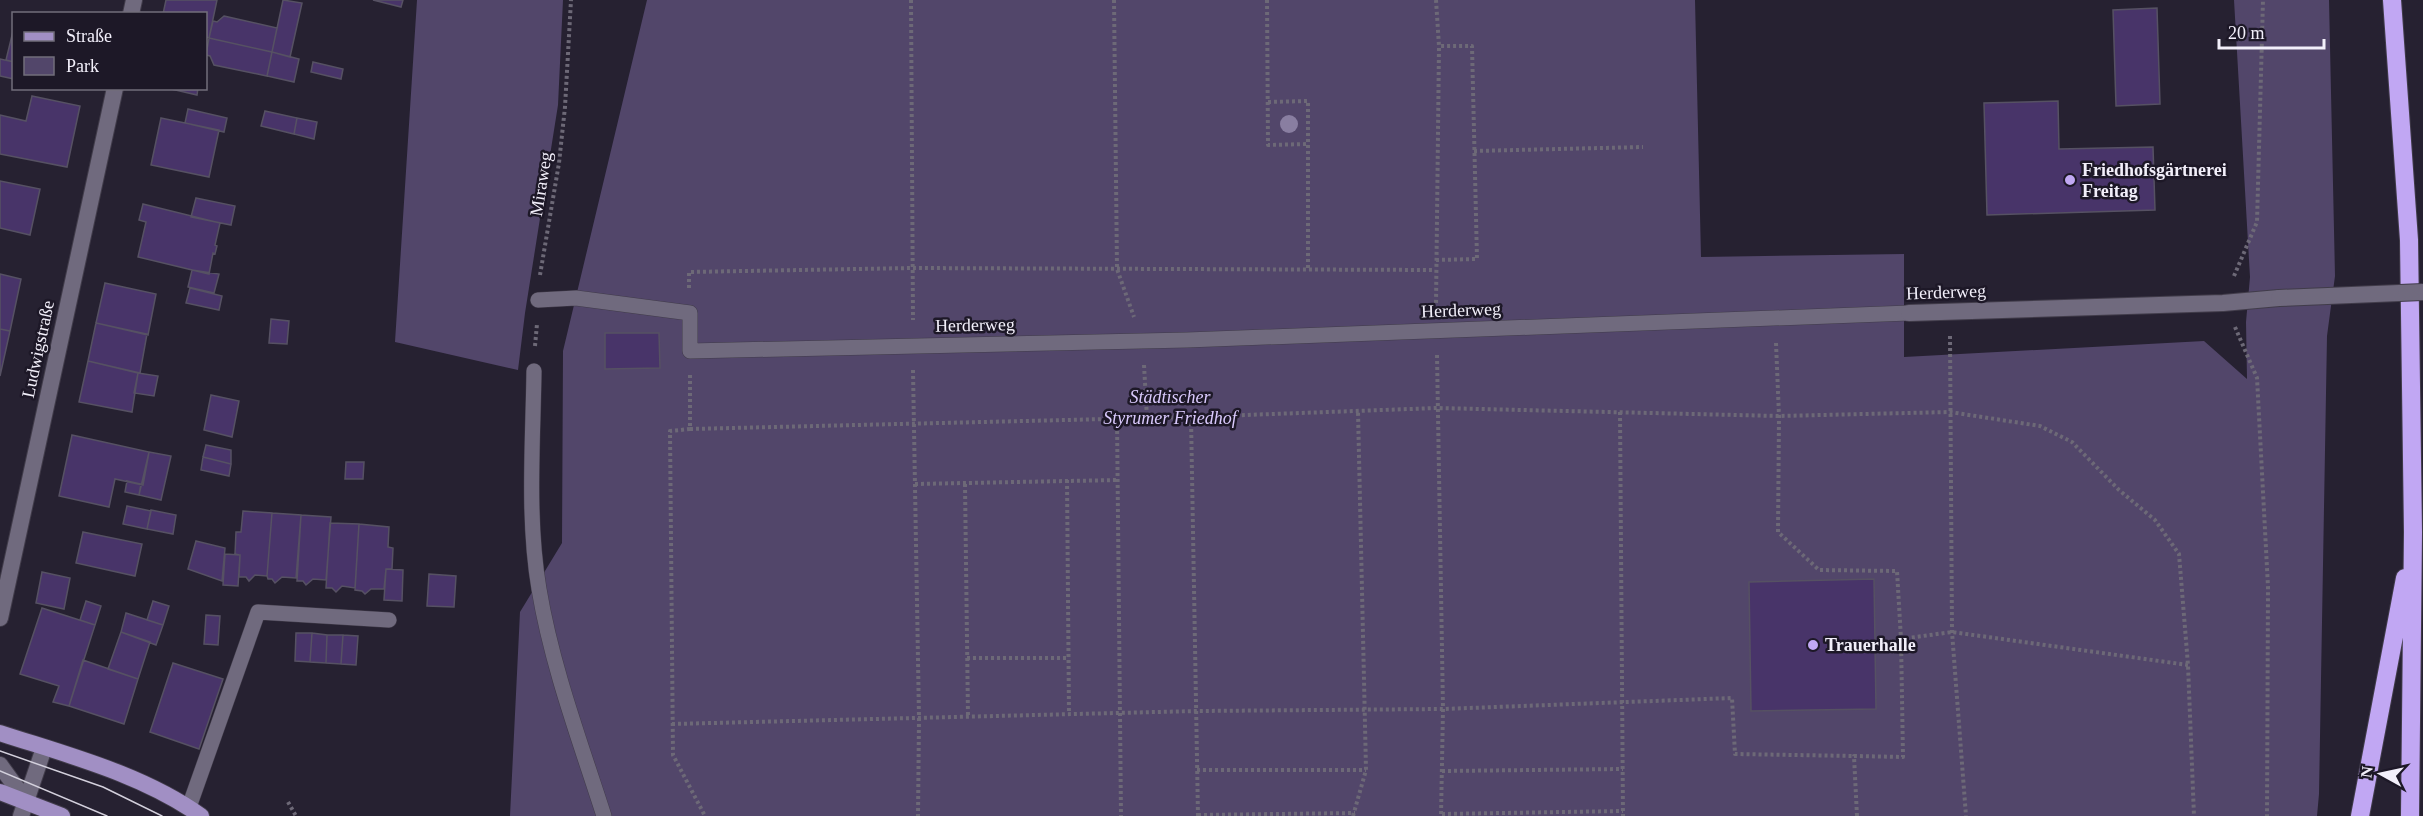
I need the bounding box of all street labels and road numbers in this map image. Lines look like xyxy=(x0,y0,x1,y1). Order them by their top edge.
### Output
street label: Miraweg xyxy=(526,150,556,218)
street label: Herderweg xyxy=(1906,281,1986,303)
street label: Ludwigstraße xyxy=(18,299,58,399)
street label: Herderweg xyxy=(1421,299,1501,321)
street label: Herderweg xyxy=(935,314,1015,336)

